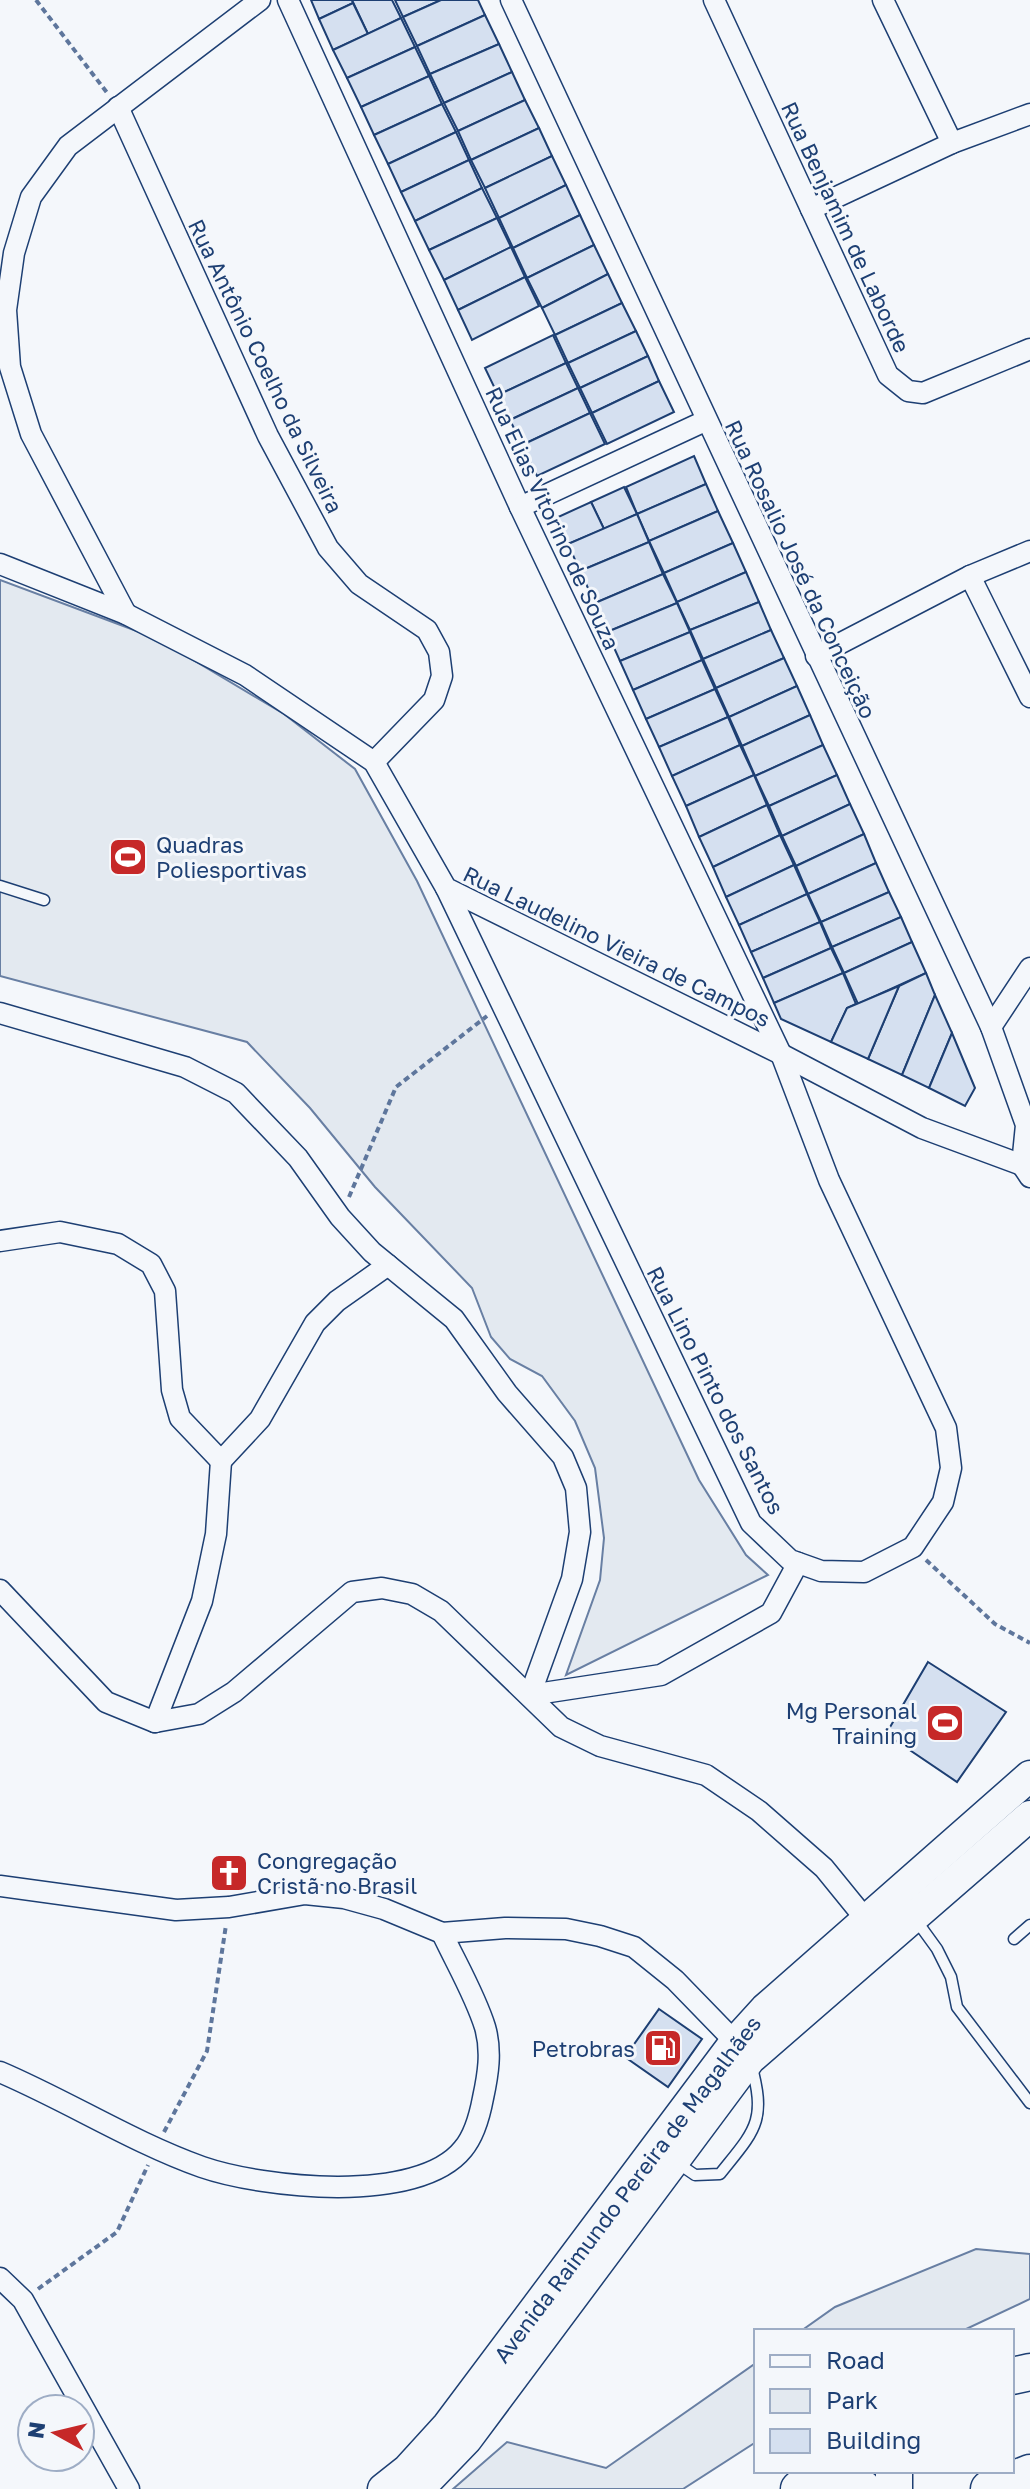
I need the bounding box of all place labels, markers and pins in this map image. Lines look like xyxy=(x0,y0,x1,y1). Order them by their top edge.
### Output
place label: Quadras Poliesportivas xyxy=(156,831,307,883)
sports icon: Quadras Poliesportivas xyxy=(107,836,149,878)
place label: Mg Personal Training xyxy=(786,1697,917,1749)
sports icon: Mg Personal Training xyxy=(924,1702,966,1744)
place label: Congregação Cristã no Brasil xyxy=(257,1847,417,1899)
church icon: Congregação Cristã no Brasil xyxy=(208,1852,250,1894)
fuel station icon: Petrobras xyxy=(642,2027,684,2069)
place label: Petrobras xyxy=(532,2035,635,2062)

